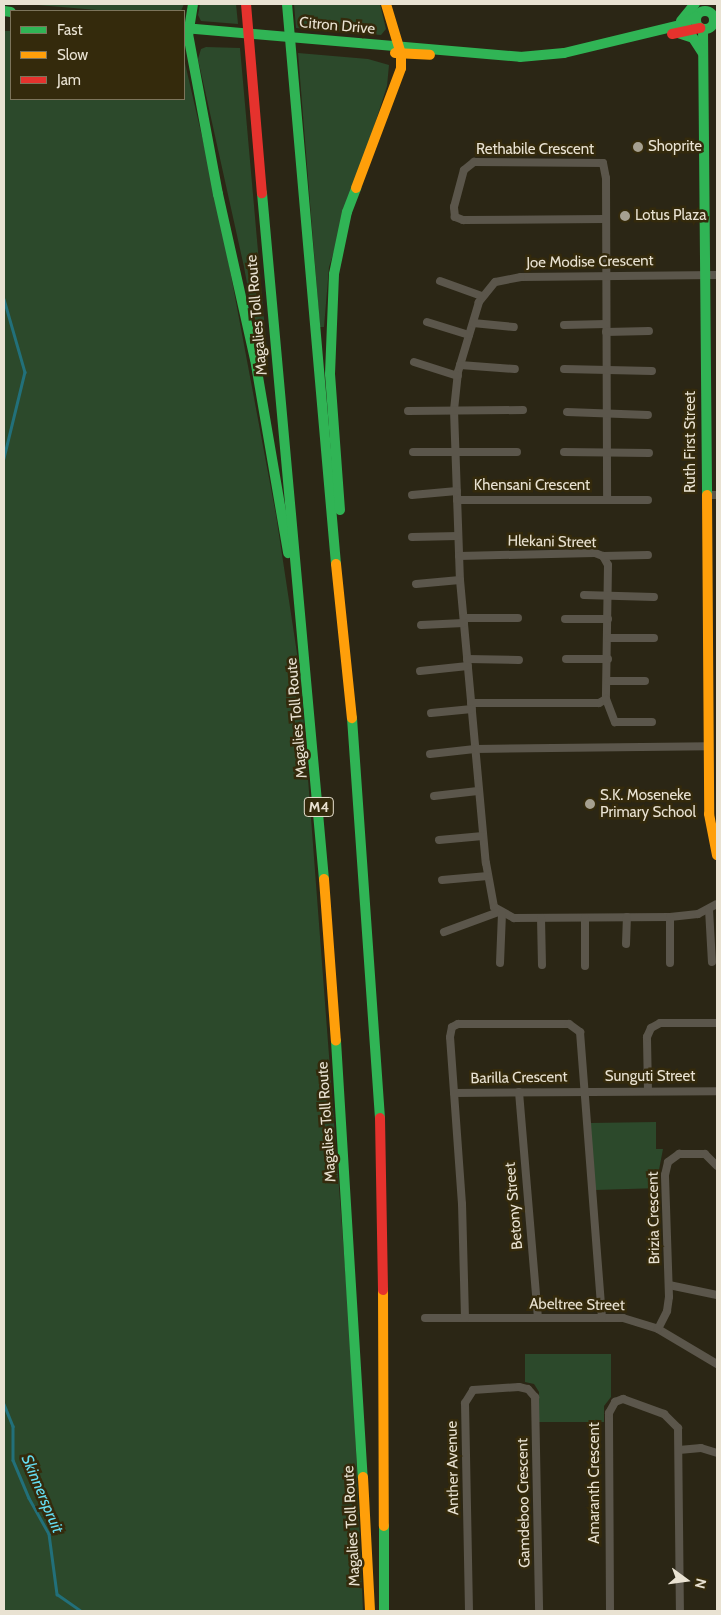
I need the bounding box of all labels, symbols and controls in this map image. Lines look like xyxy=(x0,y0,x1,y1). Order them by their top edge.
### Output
legend xyxy=(10,10,185,100)
street label: Citron Drive xyxy=(298,14,376,38)
text: Fast xyxy=(57,21,82,39)
text: Slow xyxy=(57,46,88,64)
text: Jam xyxy=(57,71,81,89)
place label: Shoprite xyxy=(648,138,702,156)
street label: Rethabile Crescent xyxy=(476,141,594,159)
marker: Shoprite xyxy=(632,141,644,153)
place label: Lotus Plaza xyxy=(635,207,707,225)
marker: Lotus Plaza xyxy=(619,210,631,222)
street label: Joe Modise Crescent xyxy=(526,252,654,272)
street label: Magalies Toll Route xyxy=(243,254,271,376)
street label: Ruth First Street xyxy=(682,391,700,493)
street label: Khensani Crescent xyxy=(474,477,590,495)
street label: Hlekani Street xyxy=(507,532,597,552)
street label: Magalies Toll Route xyxy=(283,657,311,779)
place label: S.K. Moseneke Primary School xyxy=(600,786,696,821)
road number: M4 xyxy=(303,796,335,819)
marker: S.K. Moseneke Primary School xyxy=(584,798,596,810)
street label: Magalies Toll Route xyxy=(314,1061,340,1183)
street label: Barilla Crescent xyxy=(470,1068,568,1088)
street label: Sunguti Street xyxy=(605,1068,695,1086)
street label: Betony Street xyxy=(501,1162,527,1250)
street label: Brizia Crescent xyxy=(644,1171,664,1265)
street label: Abeltree Street xyxy=(529,1295,625,1315)
street label: Anther Avenue xyxy=(443,1421,463,1515)
street label: Amaranth Crescent xyxy=(586,1422,604,1544)
street label: Gamdeboo Crescent xyxy=(514,1438,534,1568)
water label: Skinnerspruit xyxy=(17,1452,67,1536)
street label: Magalies Toll Route xyxy=(340,1465,364,1587)
north arrow xyxy=(661,1555,711,1605)
text: N xyxy=(691,1577,710,1591)

